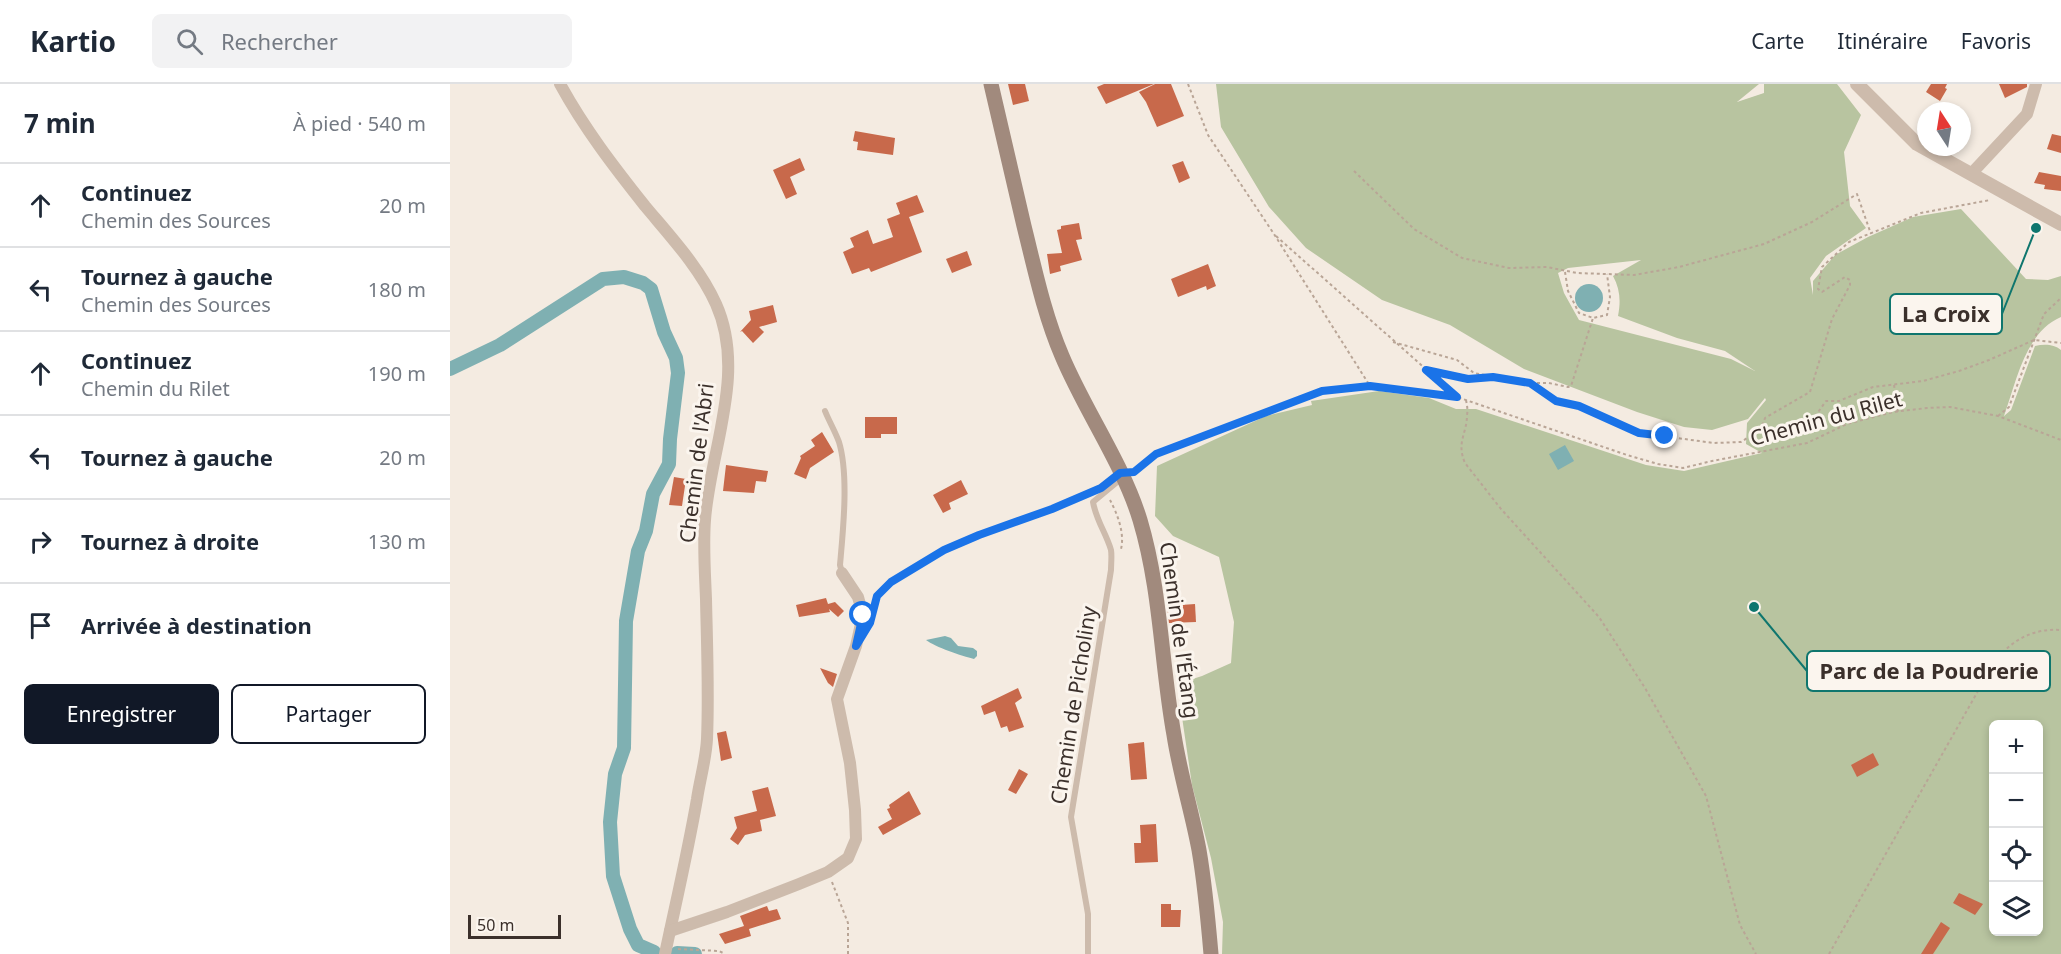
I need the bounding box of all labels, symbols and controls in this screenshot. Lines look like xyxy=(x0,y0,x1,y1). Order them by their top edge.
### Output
search box xyxy=(152,14,572,68)
text: Kartio xyxy=(30,22,116,60)
icon: search xyxy=(173,25,206,58)
text: Rechercher xyxy=(221,26,338,56)
text: Carte xyxy=(1751,27,1804,55)
text: Itinéraire xyxy=(1837,27,1928,55)
text: Favoris xyxy=(1961,27,2031,55)
north arrow xyxy=(1917,102,1971,156)
text: 7 min xyxy=(24,105,96,141)
text: À pied · 540 m xyxy=(293,110,426,137)
text: Continuez xyxy=(81,177,192,207)
icon: ahead xyxy=(24,189,57,222)
text: 20 m xyxy=(379,192,426,219)
text: Chemin des Sources xyxy=(81,207,271,234)
text: Tournez à gauche xyxy=(81,261,273,291)
icon: left xyxy=(24,273,57,306)
text: 180 m xyxy=(368,276,426,303)
text: Chemin des Sources xyxy=(81,291,271,318)
callout: La Croix xyxy=(1890,294,2002,334)
text: La Croix xyxy=(1902,298,1990,328)
text: Continuez xyxy=(81,345,192,375)
icon: ahead xyxy=(24,357,57,390)
text: 190 m xyxy=(368,360,426,387)
text: Chemin du Rilet xyxy=(81,375,230,402)
street label: Chemin de l'Abri xyxy=(672,381,720,545)
street label: Chemin du Rilet xyxy=(1747,384,1905,452)
route end xyxy=(1651,422,1677,448)
icon: left xyxy=(24,441,57,474)
text: Tournez à gauche xyxy=(81,442,273,472)
text: 20 m xyxy=(379,444,426,471)
icon: right xyxy=(24,525,57,558)
text: Tournez à droite xyxy=(81,526,259,556)
text: 130 m xyxy=(368,528,426,555)
street label: Chemin de l’Étang xyxy=(1154,540,1206,720)
route start xyxy=(849,601,875,627)
street label: Chemin de Picholiny xyxy=(1044,604,1103,806)
icon: arrive xyxy=(24,609,57,642)
text: Arrivée à destination xyxy=(81,610,312,640)
callout: Parc de la Poudrerie xyxy=(1807,651,2050,691)
text: Parc de la Poudrerie xyxy=(1819,655,2039,685)
button: Enregistrer xyxy=(24,684,219,744)
button: Partager xyxy=(231,684,426,744)
map controls xyxy=(1989,720,2043,936)
button: + xyxy=(1989,720,2043,774)
button: − xyxy=(1989,774,2043,828)
button: locate xyxy=(1989,828,2043,882)
button: layers xyxy=(1989,882,2043,936)
scale bar xyxy=(468,912,561,940)
text: 50 m xyxy=(477,914,514,936)

